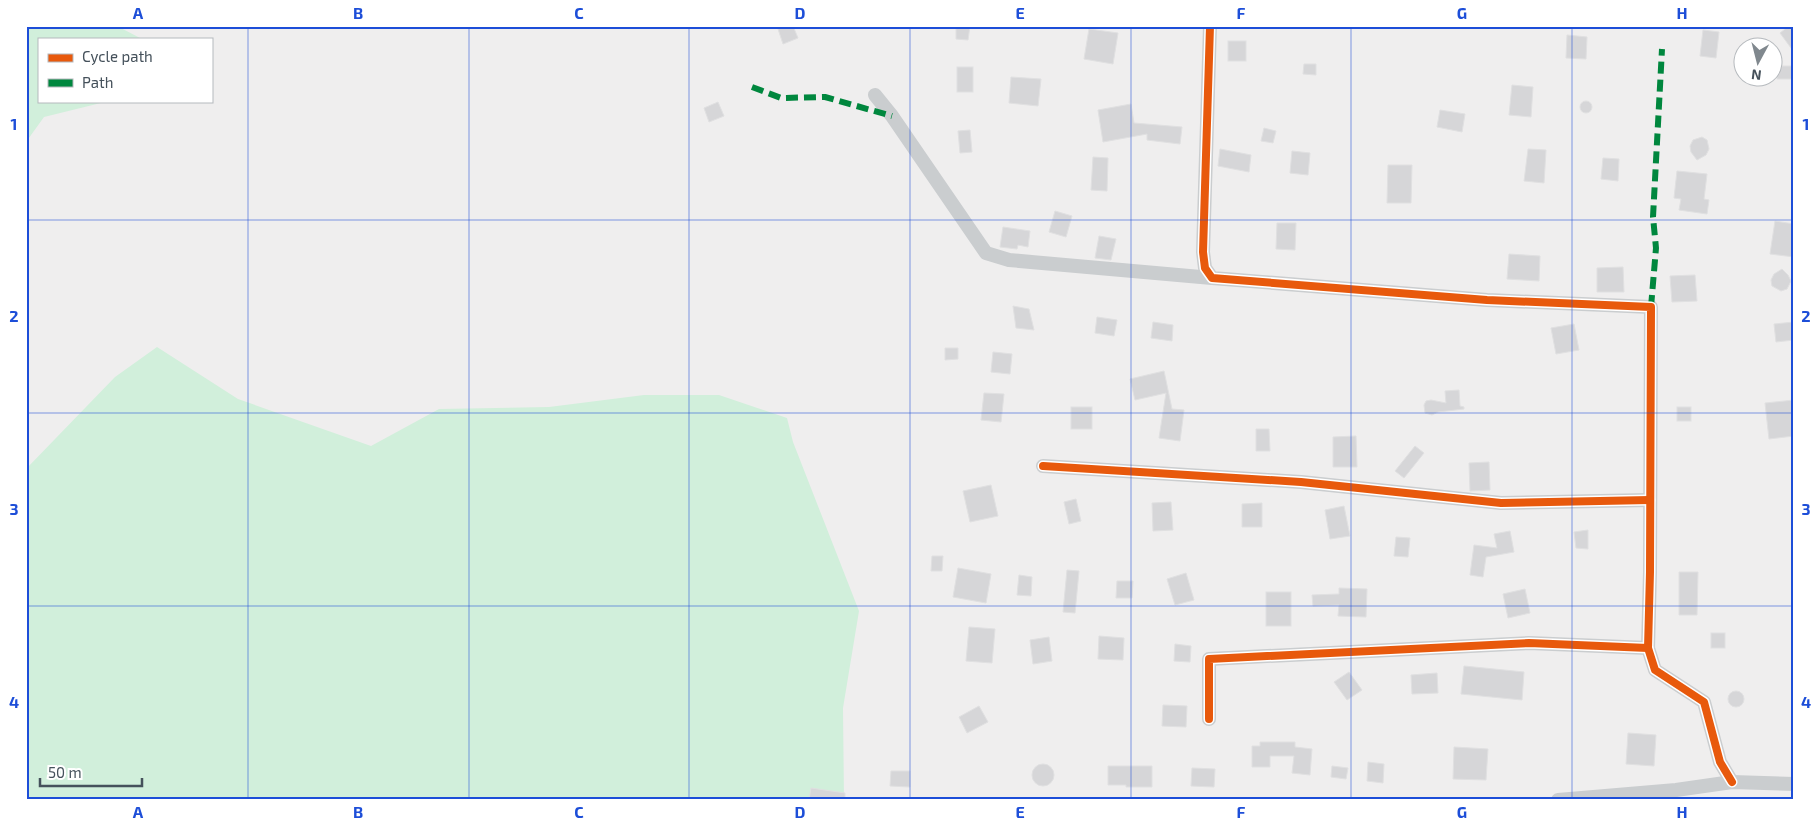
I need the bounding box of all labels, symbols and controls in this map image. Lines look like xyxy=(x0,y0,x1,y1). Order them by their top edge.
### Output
text: A xyxy=(133,3,144,22)
text: B xyxy=(353,3,363,22)
text: C xyxy=(574,3,584,22)
text: D xyxy=(795,3,806,22)
text: E xyxy=(1015,3,1025,22)
text: F xyxy=(1237,3,1246,22)
text: G xyxy=(1457,3,1467,22)
text: H xyxy=(1676,3,1688,22)
legend xyxy=(38,38,212,102)
north arrow xyxy=(1732,38,1782,88)
text: Cycle path xyxy=(82,47,153,65)
text: N xyxy=(1750,66,1762,84)
text: Path xyxy=(82,73,113,91)
text: 1 xyxy=(11,114,17,133)
text: 1 xyxy=(1803,114,1809,133)
text: 2 xyxy=(9,306,19,325)
text: 2 xyxy=(1801,306,1811,325)
text: 3 xyxy=(9,499,19,518)
text: 3 xyxy=(1801,499,1811,518)
text: 4 xyxy=(9,692,19,711)
text: 4 xyxy=(1801,692,1811,711)
scale bar xyxy=(40,756,142,788)
text: 50 m xyxy=(48,763,82,781)
text: A xyxy=(133,802,144,821)
text: B xyxy=(353,802,363,821)
text: C xyxy=(574,802,584,821)
text: D xyxy=(795,802,806,821)
text: E xyxy=(1015,802,1025,821)
text: F xyxy=(1237,802,1246,821)
text: G xyxy=(1457,802,1467,821)
text: H xyxy=(1676,802,1688,821)

